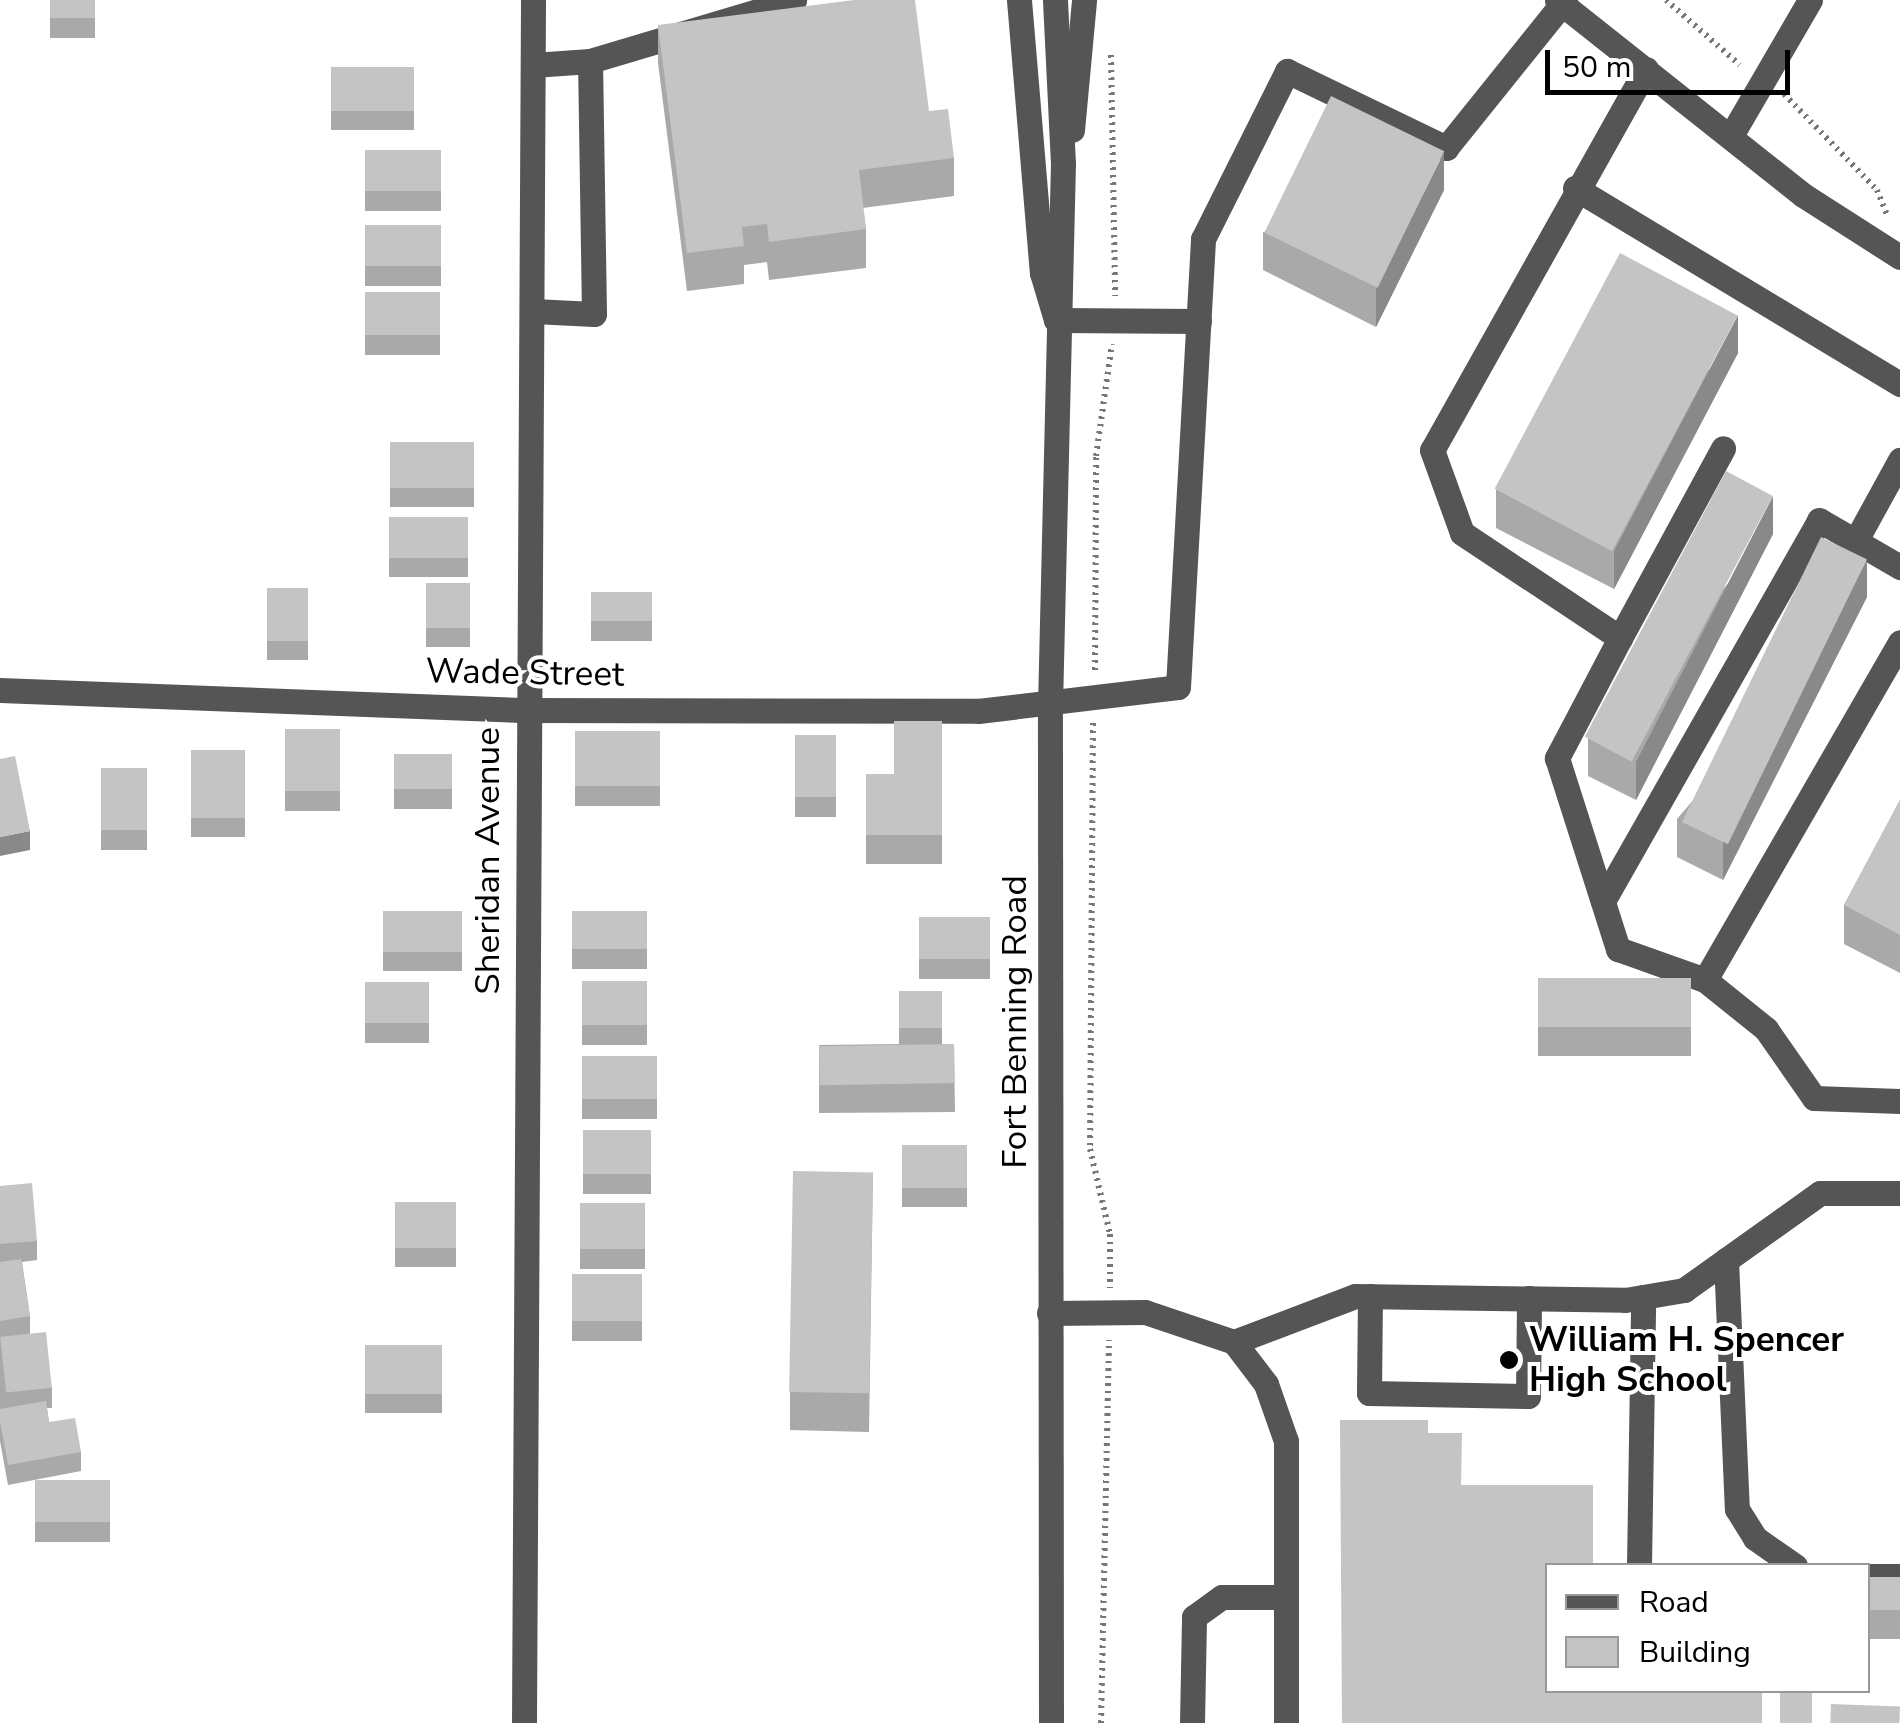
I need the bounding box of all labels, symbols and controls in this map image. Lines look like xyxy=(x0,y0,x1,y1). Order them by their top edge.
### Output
scale bar xyxy=(1550,30,1795,92)
text: 50 m xyxy=(1562,47,1631,88)
street label: Wade Street xyxy=(425,650,625,696)
street label: Sheridan Avenue xyxy=(467,727,509,995)
street label: Fort Benning Road xyxy=(994,875,1036,1169)
place label: William H. Spencer High School xyxy=(1529,1319,1844,1401)
marker: William H. Spencer High School xyxy=(1498,1349,1520,1371)
legend xyxy=(1545,1563,1870,1693)
text: Road xyxy=(1639,1582,1709,1623)
text: Building xyxy=(1639,1632,1751,1673)

